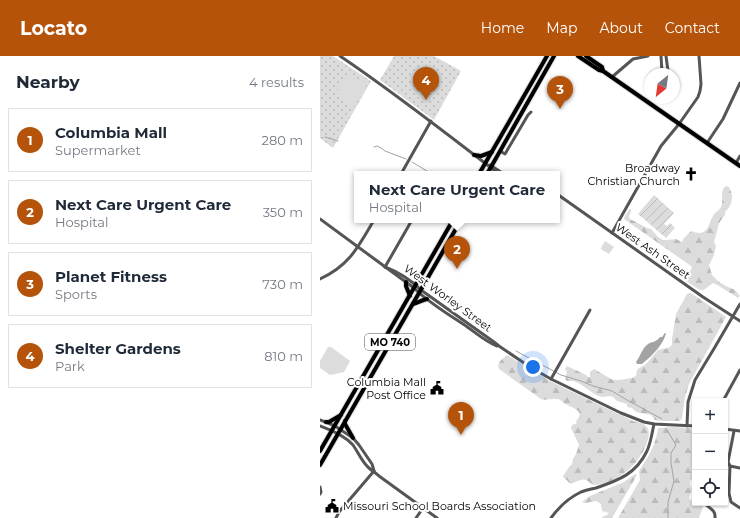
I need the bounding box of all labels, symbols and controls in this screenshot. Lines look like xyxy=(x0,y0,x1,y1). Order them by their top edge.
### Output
text: Locato xyxy=(20,17,87,40)
text: Home xyxy=(481,19,524,37)
text: Map xyxy=(546,19,577,37)
text: About xyxy=(599,19,643,37)
text: Contact xyxy=(665,19,720,37)
pin: 4 xyxy=(413,67,439,100)
north arrow xyxy=(644,68,680,104)
text: Nearby xyxy=(16,72,80,92)
text: 4 results xyxy=(249,74,304,90)
pin: 3 xyxy=(547,76,573,109)
text: Columbia Mall xyxy=(55,123,167,142)
text: 1 xyxy=(27,132,33,148)
text: 280 m xyxy=(262,132,303,148)
text: Supermarket xyxy=(55,142,141,158)
place label: Broadway Christian Church xyxy=(587,161,680,188)
church icon: Broadway Christian Church xyxy=(683,166,699,182)
popup xyxy=(354,171,560,223)
text: Next Care Urgent Care xyxy=(369,180,545,199)
text: Next Care Urgent Care xyxy=(55,195,231,214)
text: Hospital xyxy=(369,199,422,215)
text: 2 xyxy=(26,204,34,220)
text: 350 m xyxy=(263,204,303,220)
text: Hospital xyxy=(55,214,108,230)
street label: West Ash Street xyxy=(613,220,693,282)
pin: 2 xyxy=(444,236,470,269)
street label: West Worley Street xyxy=(401,261,495,335)
text: Planet Fitness xyxy=(55,267,167,286)
text: 3 xyxy=(26,276,34,292)
text: 730 m xyxy=(262,276,303,292)
text: Sports xyxy=(55,286,97,302)
road number: MO 740 xyxy=(365,334,415,350)
text: Shelter Gardens xyxy=(55,339,181,358)
text: 4 xyxy=(26,348,34,364)
text: 810 m xyxy=(264,348,303,364)
your location xyxy=(523,357,543,377)
text: Park xyxy=(55,358,85,374)
place label: Columbia Mall Post Office xyxy=(347,375,426,402)
public building icon: Columbia Mall Post Office xyxy=(429,380,445,396)
map controls xyxy=(692,398,728,506)
button: + xyxy=(692,398,728,434)
pin: 1 xyxy=(448,402,474,435)
button: − xyxy=(692,434,728,470)
button: locate xyxy=(692,470,728,506)
public building icon: Missouri School Boards Association xyxy=(324,498,340,514)
place label: Missouri School Boards Association xyxy=(343,499,536,513)

